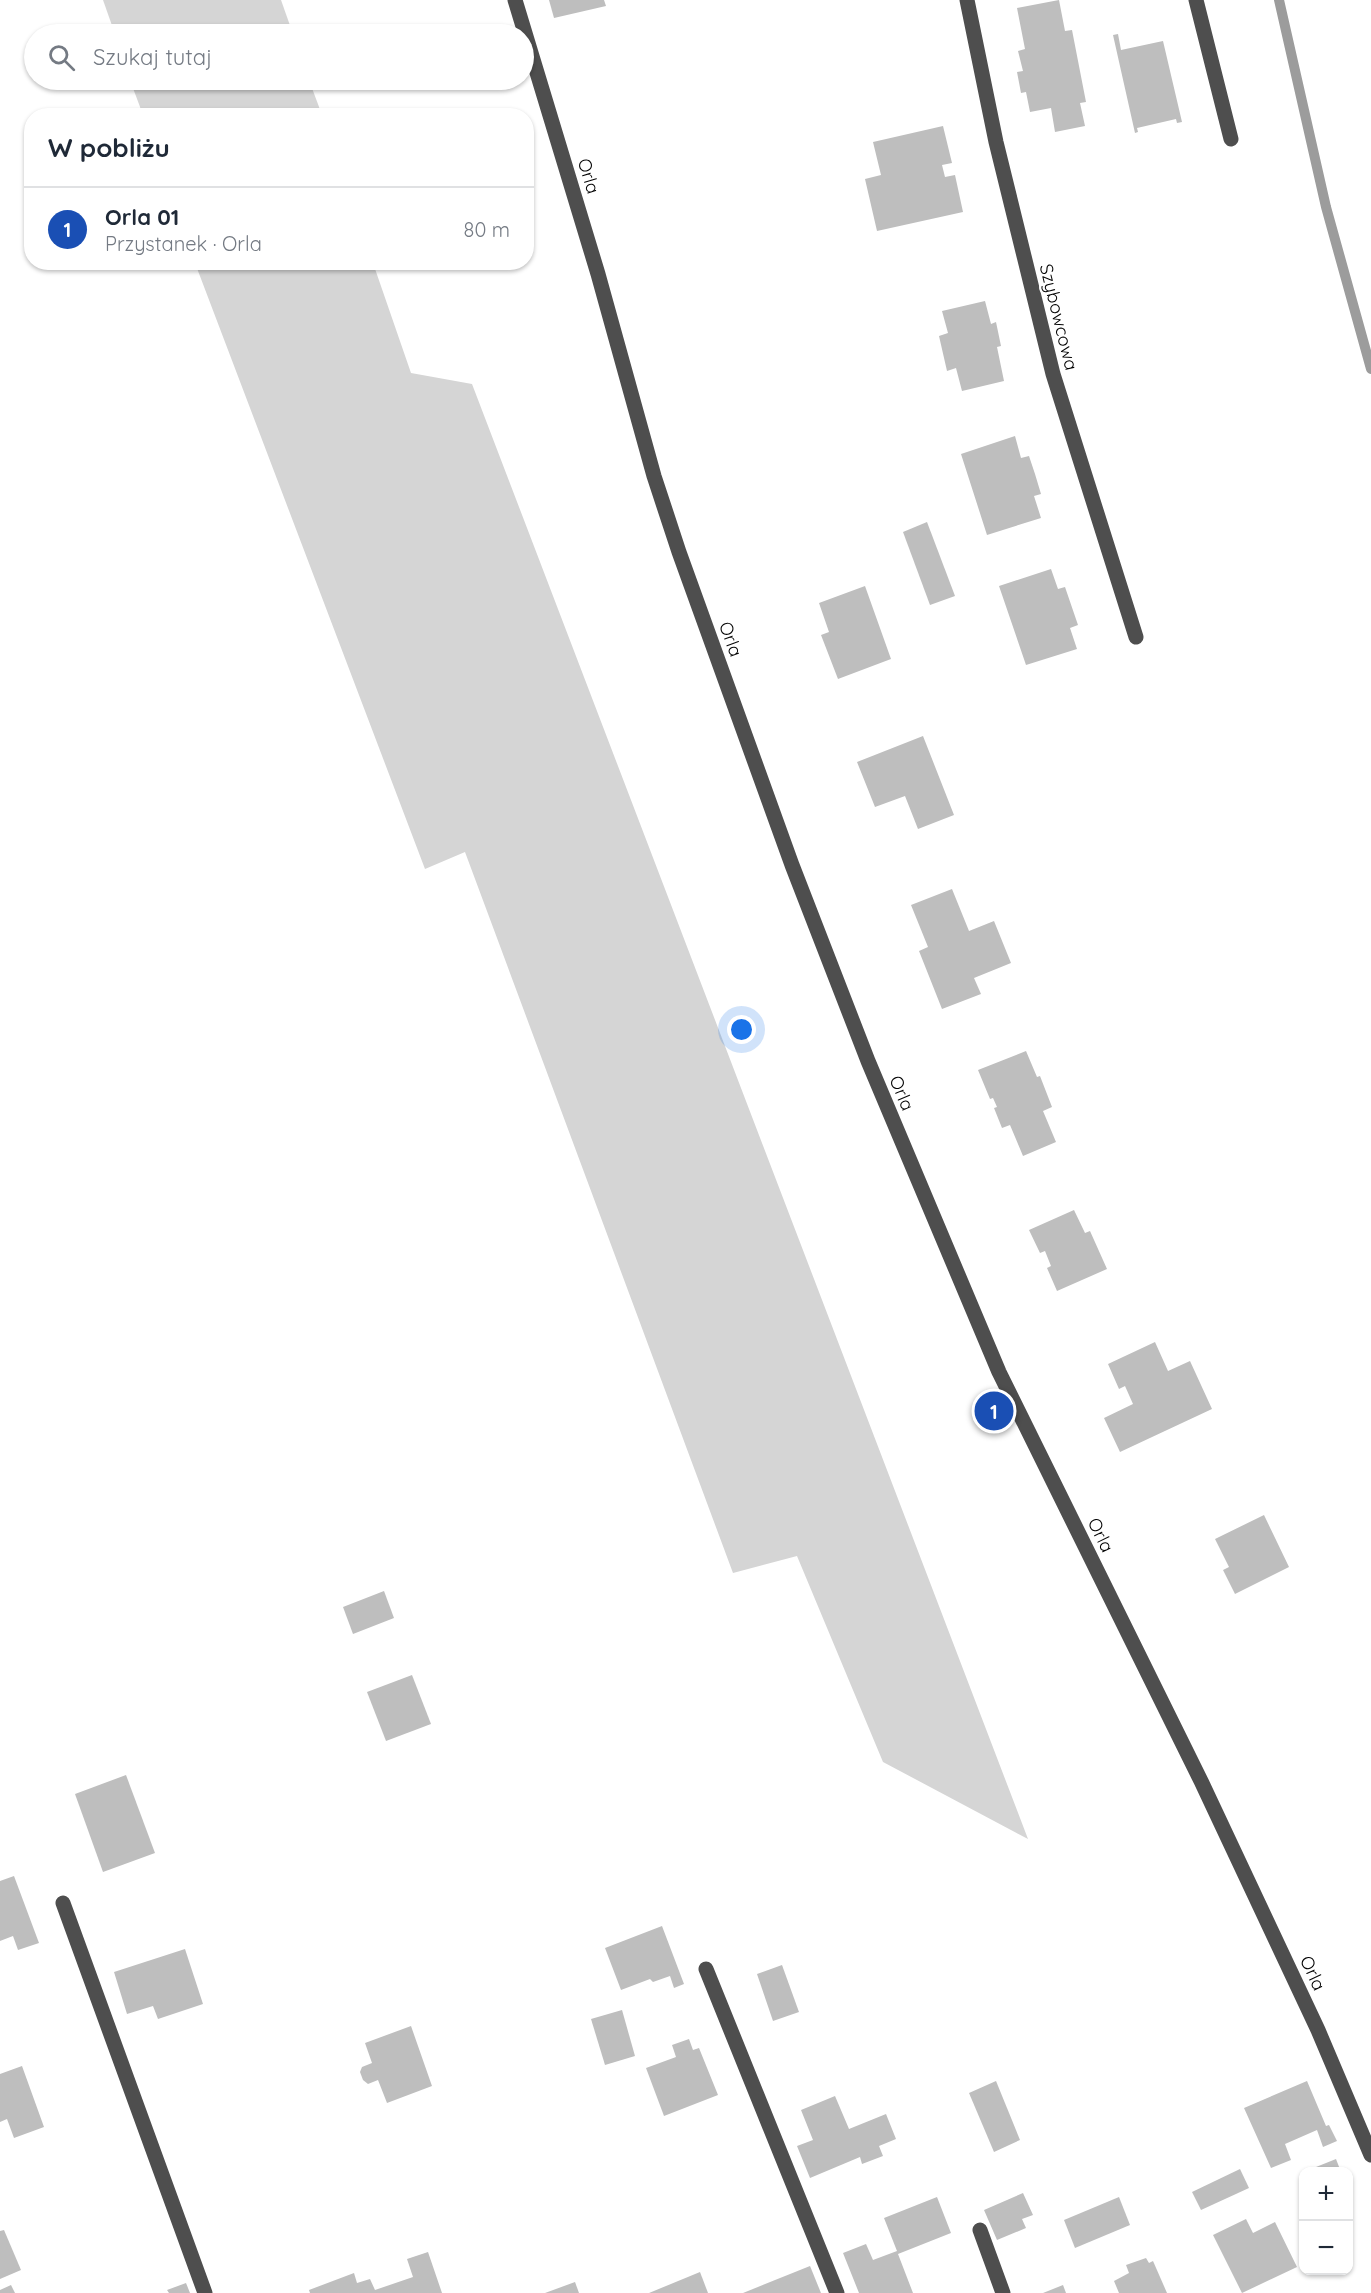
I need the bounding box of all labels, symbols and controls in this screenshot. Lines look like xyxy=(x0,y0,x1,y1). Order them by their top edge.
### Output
search box xyxy=(24,24,534,90)
icon: search xyxy=(45,41,78,74)
text: Szukaj tutaj xyxy=(93,43,212,71)
text: W pobliżu xyxy=(48,131,170,164)
street label: Orla xyxy=(573,156,605,196)
text: Orla 01 xyxy=(105,203,179,231)
text: 1 xyxy=(64,217,71,242)
text: 80 m xyxy=(464,217,510,242)
text: Przystanek · Orla xyxy=(105,231,262,256)
street label: Szybowcowa xyxy=(1035,261,1083,373)
street label: Orla xyxy=(714,618,748,660)
your location xyxy=(727,1015,756,1044)
street label: Orla xyxy=(884,1072,920,1114)
pin: 1 xyxy=(974,1388,1014,1434)
street label: Orla xyxy=(1083,1514,1119,1556)
street label: Orla xyxy=(1295,1952,1331,1994)
map controls xyxy=(1299,2167,1353,2275)
button: + xyxy=(1299,2167,1353,2221)
button: − xyxy=(1299,2221,1353,2275)

